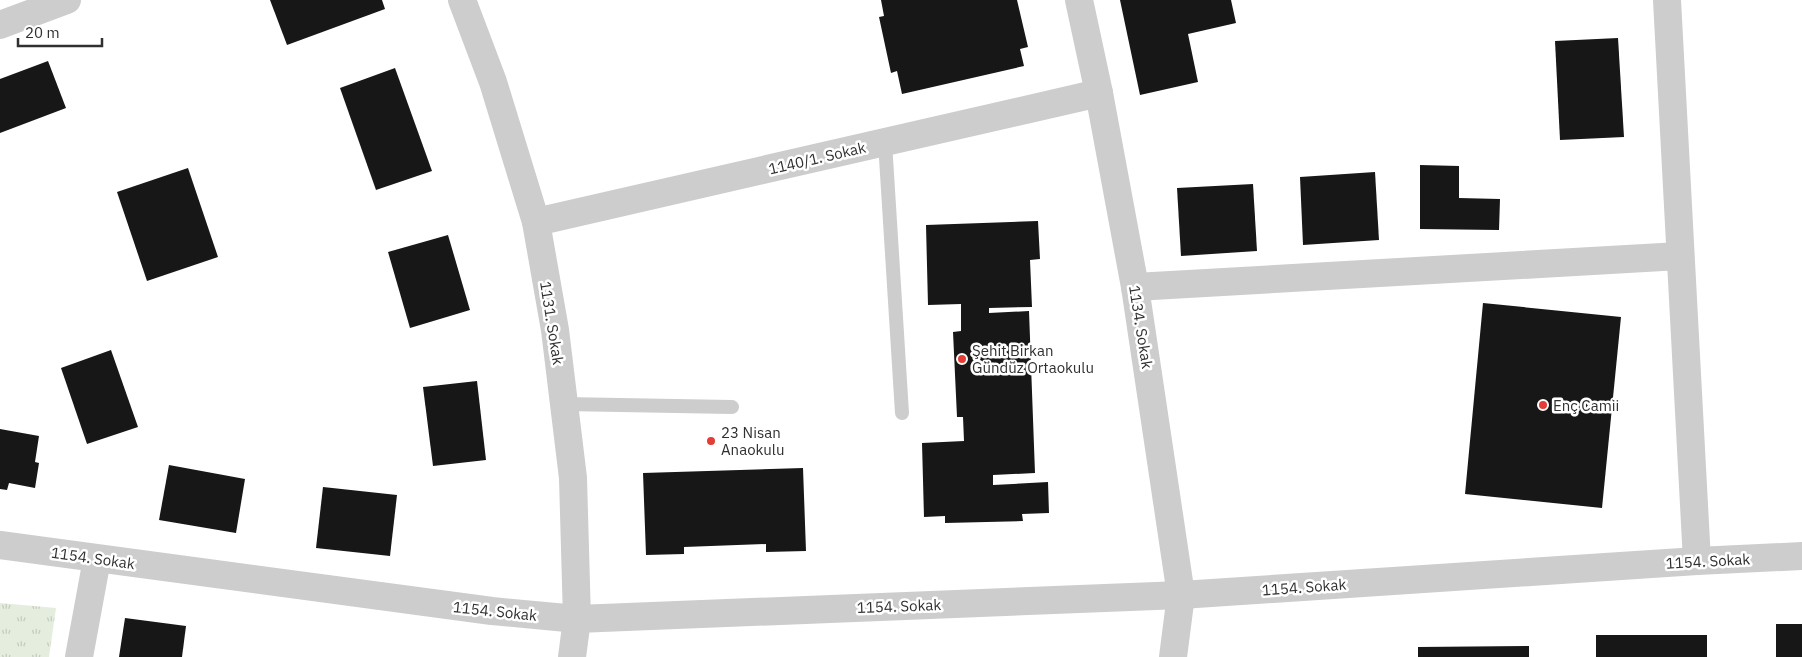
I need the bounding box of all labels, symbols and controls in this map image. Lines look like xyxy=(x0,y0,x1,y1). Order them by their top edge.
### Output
scale bar xyxy=(18,15,101,47)
text: 20 m xyxy=(25,23,60,42)
street label: 1140/1. Sokak xyxy=(767,138,868,178)
street label: 1131. Sokak xyxy=(536,280,568,366)
street label: 1134. Sokak xyxy=(1125,284,1157,370)
place label: Şehit Birkan Gündüz Ortaokulu xyxy=(972,341,1094,377)
marker: Şehit Birkan Gündüz Ortaokulu xyxy=(956,353,968,365)
place label: Enç Camii xyxy=(1553,396,1619,415)
marker: Enç Camii xyxy=(1537,399,1549,411)
place label: 23 Nisan Anaokulu xyxy=(721,423,784,459)
marker: 23 Nisan Anaokulu xyxy=(705,435,717,447)
street label: 1154. Sokak xyxy=(50,543,136,573)
street label: 1154. Sokak xyxy=(1665,549,1751,573)
street label: 1154. Sokak xyxy=(1261,575,1347,599)
street label: 1154. Sokak xyxy=(856,595,942,617)
street label: 1154. Sokak xyxy=(452,597,538,625)

